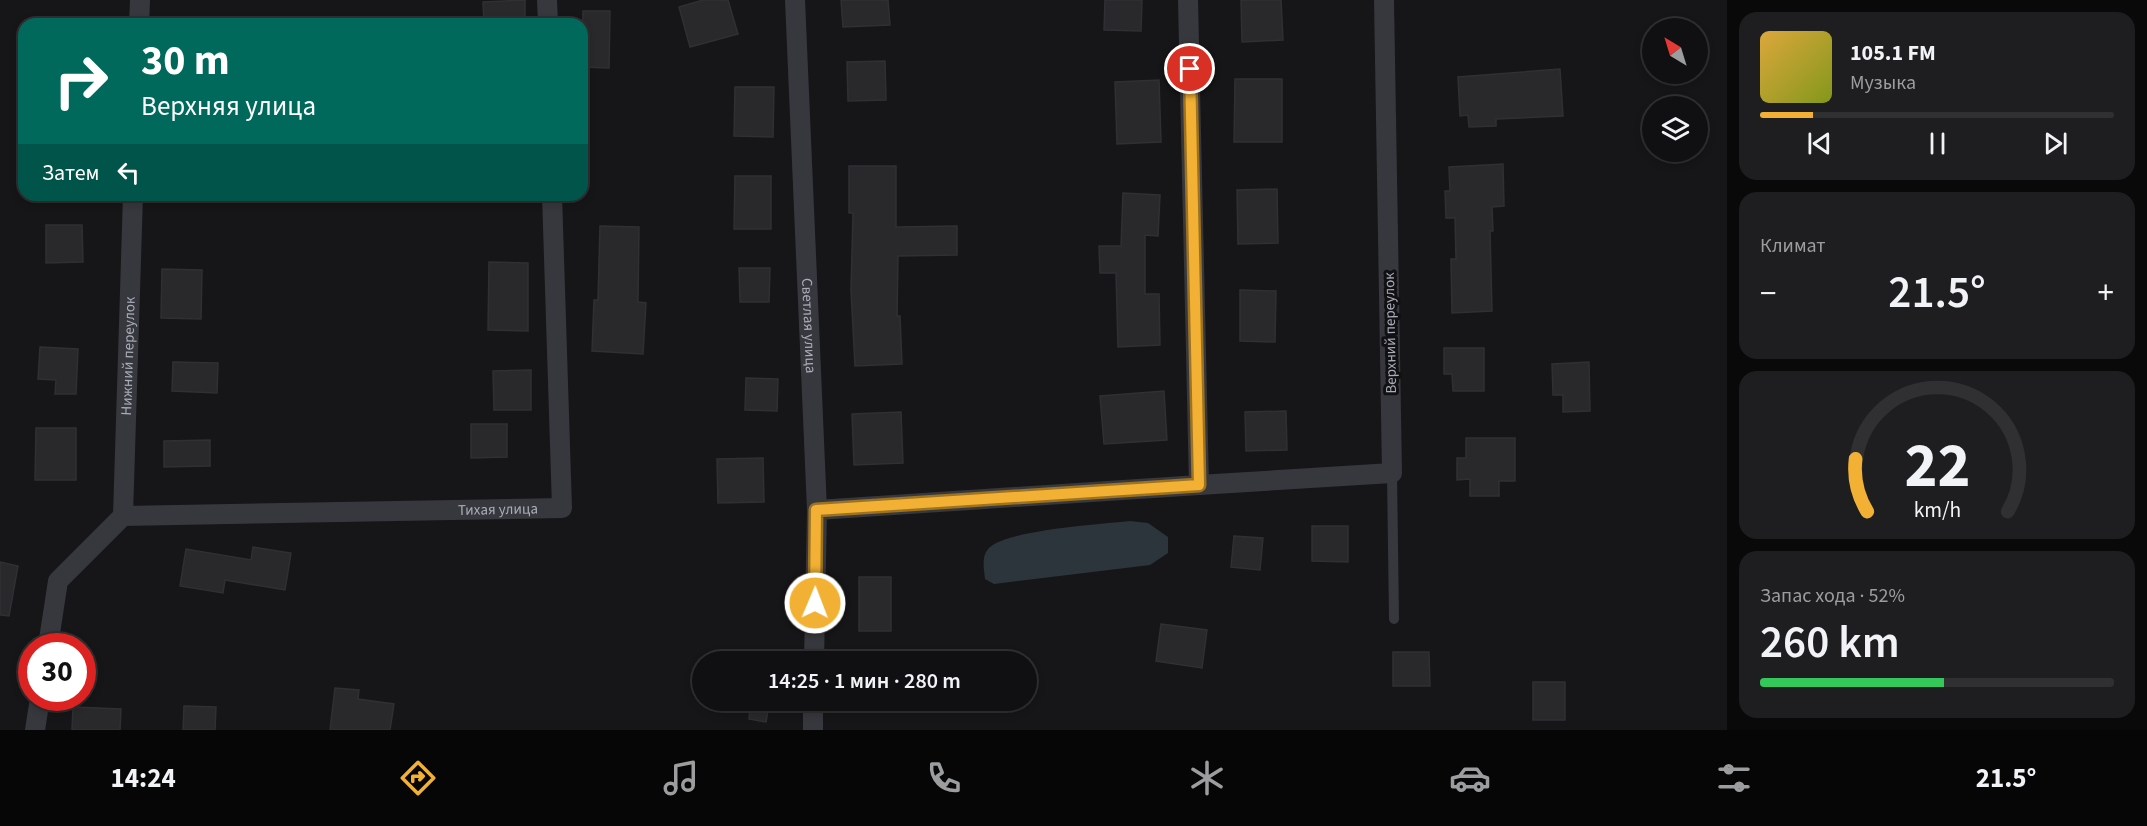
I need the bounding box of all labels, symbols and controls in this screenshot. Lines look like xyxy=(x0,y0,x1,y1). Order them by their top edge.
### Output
north arrow xyxy=(1642,18,1708,84)
map controls xyxy=(1642,18,1708,162)
text: 30 m xyxy=(141,31,230,91)
text: 105.1 FM xyxy=(1850,37,1936,69)
icon: right xyxy=(42,42,120,120)
pin xyxy=(1164,43,1215,94)
icon: arrive xyxy=(1173,52,1206,85)
text: Музыка xyxy=(1850,69,1916,97)
text: Верхняя улица xyxy=(141,87,316,126)
button: layers xyxy=(1642,96,1708,162)
icon: previous xyxy=(1803,127,1836,160)
icon: pause xyxy=(1921,127,1954,160)
icon: next xyxy=(2039,127,2072,160)
icon: left xyxy=(112,156,145,189)
text: Затем xyxy=(42,157,100,189)
text: Климат xyxy=(1760,232,1826,260)
text: 21.5° xyxy=(1888,261,1986,325)
text: − xyxy=(1760,270,1776,317)
text: + xyxy=(2098,270,2114,317)
street label: Верхний переулок xyxy=(1379,272,1402,394)
street label: Светлая улица xyxy=(796,278,821,374)
street label: Нижний переулок xyxy=(116,296,141,416)
text: 22 xyxy=(1904,422,1970,511)
text: km/h xyxy=(1913,495,1961,526)
street label: Тихая улица xyxy=(458,498,538,521)
position arrow xyxy=(783,571,847,635)
text: Запас хода · 52% xyxy=(1760,582,1905,610)
text: 260 km xyxy=(1760,611,1900,675)
speed limit sign: 30 xyxy=(18,633,96,711)
text: 14:25 · 1 мин · 280 m xyxy=(768,665,961,697)
icon: directions xyxy=(397,757,439,799)
icon: music xyxy=(660,757,702,799)
icon: phone xyxy=(923,757,965,799)
icon: climate xyxy=(1186,757,1228,799)
icon: car xyxy=(1449,757,1491,799)
icon: filters xyxy=(1713,757,1755,799)
text: 14:24 xyxy=(111,759,176,798)
text: 21.5° xyxy=(1976,759,2036,798)

